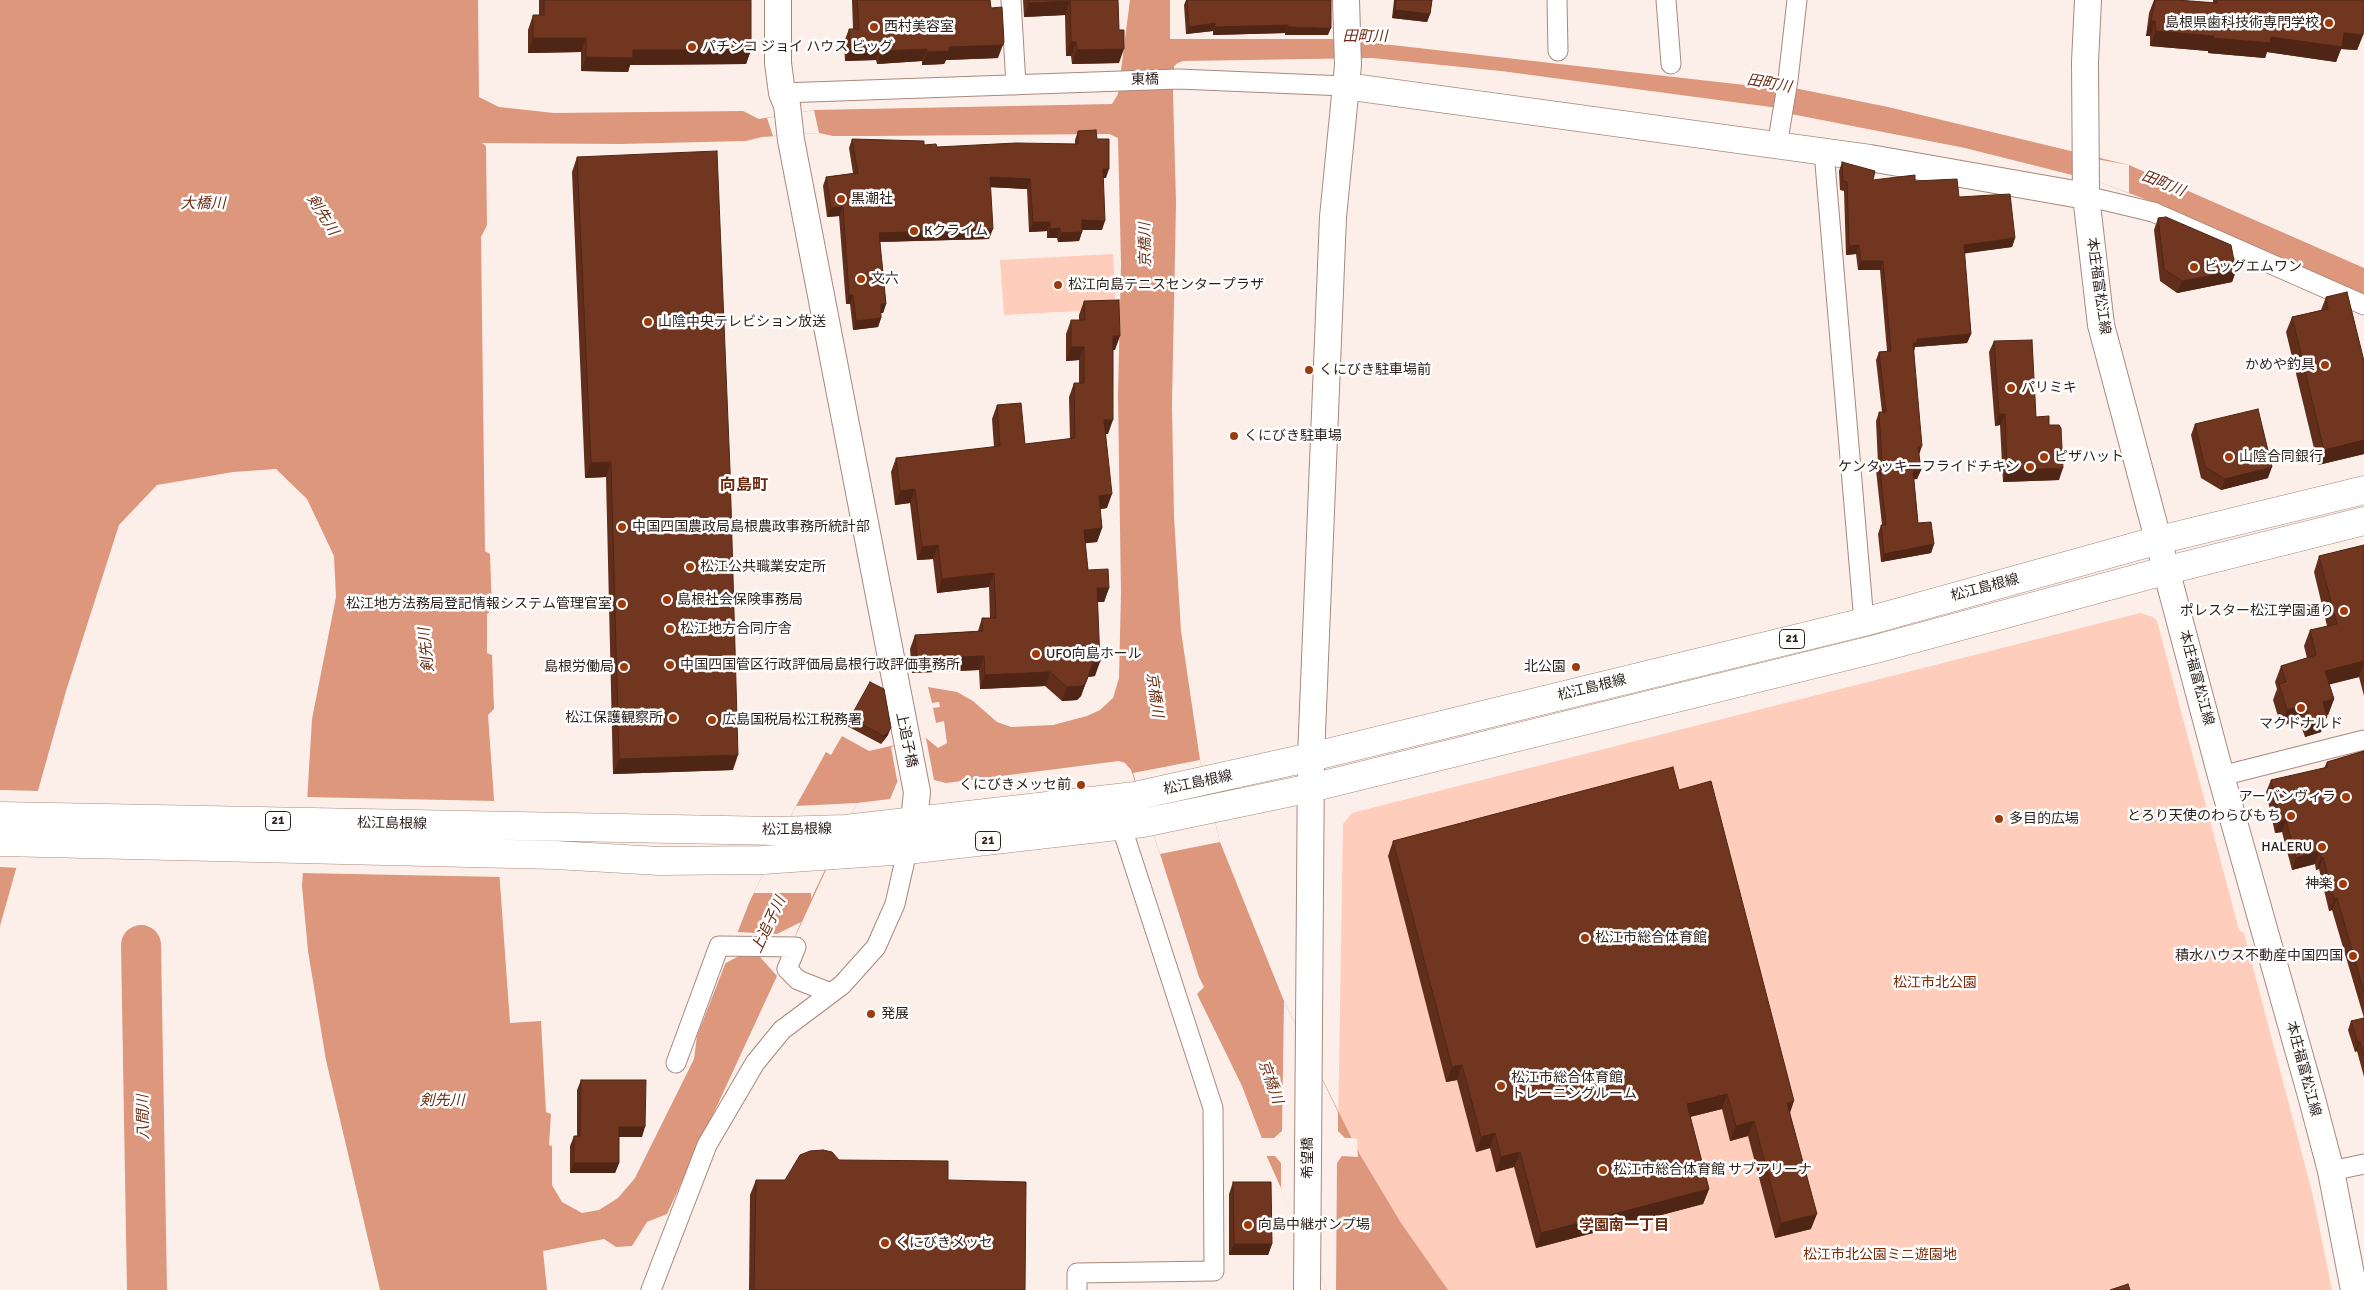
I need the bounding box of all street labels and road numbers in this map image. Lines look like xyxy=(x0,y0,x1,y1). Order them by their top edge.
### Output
street label: 東橋 xyxy=(1131,71,1159,89)
street label: 本庄福富松江線 xyxy=(2083,236,2113,336)
street label: 松江島根線 xyxy=(1949,571,2021,605)
street label: 本庄福富松江線 xyxy=(2175,628,2217,728)
road number: 21 xyxy=(1780,630,1804,648)
street label: 松江島根線 xyxy=(1556,671,1628,705)
street label: 上追子橋 xyxy=(892,711,920,769)
street label: 松江島根線 xyxy=(1162,768,1234,798)
road number: 21 xyxy=(266,811,290,830)
street label: 松江島根線 xyxy=(357,815,427,833)
street label: 松江島根線 xyxy=(762,821,832,839)
road number: 21 xyxy=(976,831,1000,850)
street label: 本庄福富松江線 xyxy=(2282,1019,2324,1119)
street label: 希望橋 xyxy=(1300,1137,1316,1179)

